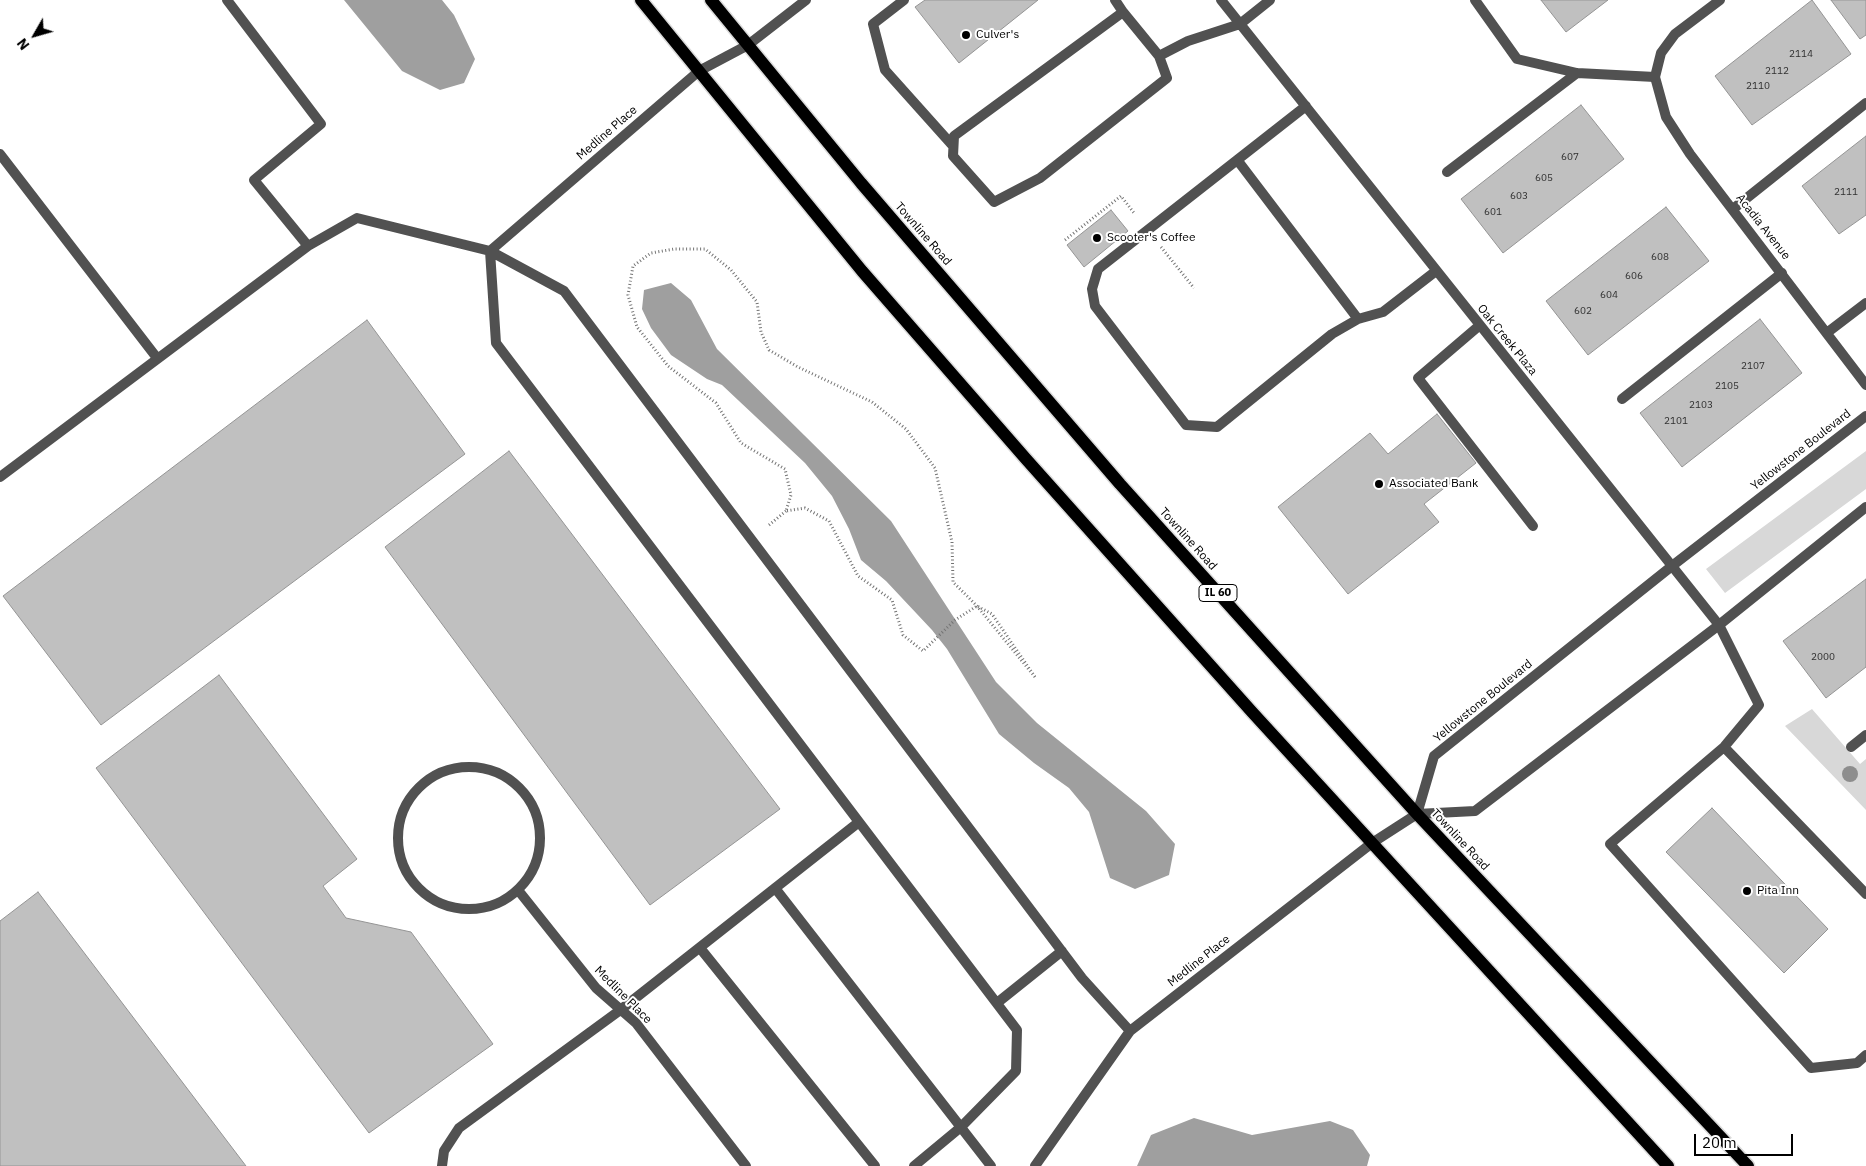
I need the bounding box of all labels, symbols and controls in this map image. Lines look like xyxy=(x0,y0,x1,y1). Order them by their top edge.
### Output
north arrow xyxy=(10,10,60,60)
place label: Culver's xyxy=(976,28,1019,42)
marker: Culver's xyxy=(960,29,972,41)
text: N xyxy=(13,35,33,54)
house number: 2114 xyxy=(1789,48,1813,60)
house number: 2112 xyxy=(1765,65,1789,77)
house number: 2110 xyxy=(1746,80,1770,92)
street label: Medline Place xyxy=(574,103,640,163)
house number: 607 xyxy=(1561,151,1579,163)
house number: 605 xyxy=(1535,172,1553,184)
house number: 2111 xyxy=(1834,186,1858,198)
house number: 603 xyxy=(1510,190,1528,202)
street label: Acadia Avenue xyxy=(1733,191,1793,263)
street label: Townline Road xyxy=(892,200,954,268)
house number: 601 xyxy=(1484,206,1502,218)
place label: Scooter's Coffee xyxy=(1107,231,1195,245)
marker: Scooter's Coffee xyxy=(1091,232,1103,244)
house number: 608 xyxy=(1651,251,1669,263)
house number: 606 xyxy=(1625,270,1643,282)
house number: 604 xyxy=(1600,289,1618,301)
street label: Oak Creek Plaza xyxy=(1474,302,1540,378)
house number: 602 xyxy=(1574,305,1592,317)
house number: 2107 xyxy=(1741,360,1765,372)
house number: 2105 xyxy=(1715,380,1739,392)
house number: 2103 xyxy=(1689,399,1713,411)
street label: Yellowstone Boulevard xyxy=(1748,406,1854,494)
house number: 2101 xyxy=(1664,415,1688,427)
place label: Associated Bank xyxy=(1389,477,1478,491)
marker: Associated Bank xyxy=(1373,478,1385,490)
street label: Townline Road xyxy=(1156,505,1220,573)
road number: IL 60 xyxy=(1199,584,1237,602)
house number: 2000 xyxy=(1811,651,1835,663)
street label: Yellowstone Boulevard xyxy=(1431,657,1535,745)
street label: Townline Road xyxy=(1428,806,1492,874)
place label: Pita Inn xyxy=(1757,884,1799,898)
marker: Pita Inn xyxy=(1741,885,1753,897)
street label: Medline Place xyxy=(1165,932,1233,990)
street label: Medline Place xyxy=(591,963,655,1027)
scale bar xyxy=(1696,1124,1795,1156)
text: 20 m xyxy=(1702,1133,1737,1152)

